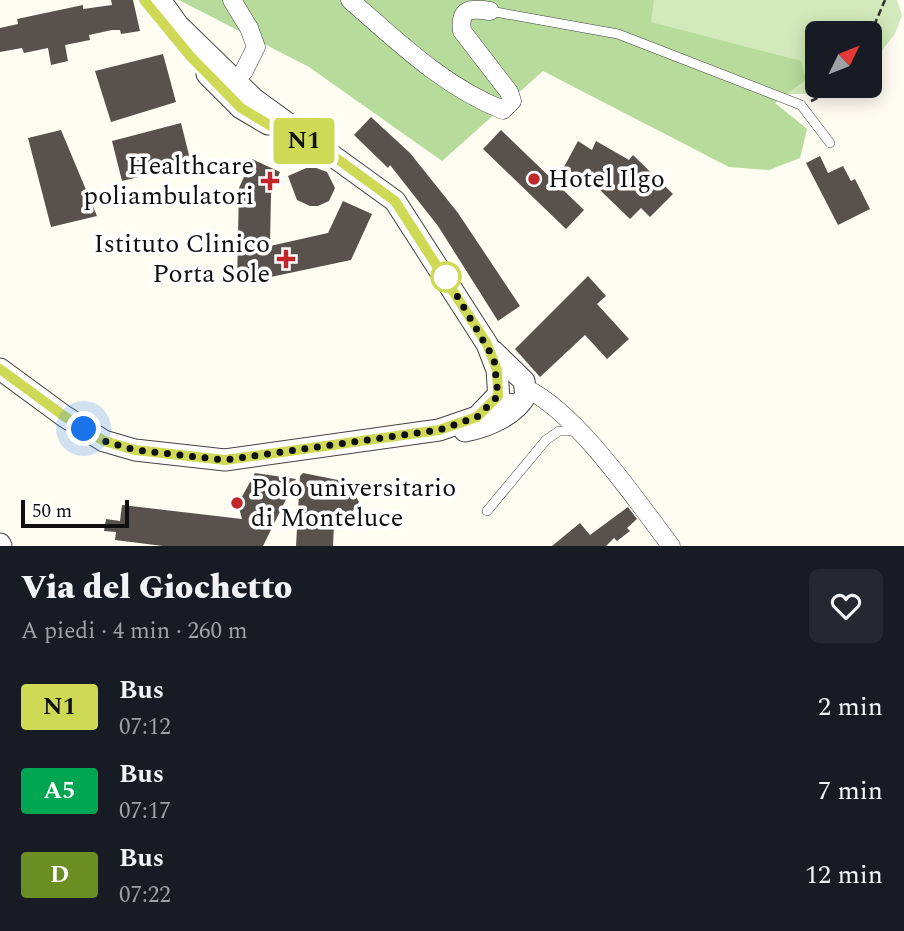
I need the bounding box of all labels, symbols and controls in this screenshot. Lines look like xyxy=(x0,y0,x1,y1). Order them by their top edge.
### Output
north arrow xyxy=(805,21,882,98)
map controls xyxy=(805,21,882,98)
line badge: N1 xyxy=(272,118,336,164)
text: N1 xyxy=(287,123,321,159)
place label: Healthcare poliambulatori xyxy=(83,146,254,216)
place label: Hotel Ilgo xyxy=(548,159,665,199)
marker: Healthcare poliambulatori xyxy=(260,171,280,191)
marker: Hotel Ilgo xyxy=(526,171,542,187)
place label: Istituto Clinico Porta Sole xyxy=(94,224,270,294)
marker: Istituto Clinico Porta Sole xyxy=(276,249,296,269)
unlabelled marker xyxy=(431,262,461,292)
your location xyxy=(66,411,101,446)
place label: Polo universitario di Monteluce xyxy=(251,468,456,538)
marker: Polo universitario di Monteluce xyxy=(229,495,245,511)
scale bar xyxy=(21,497,130,529)
text: 50 m xyxy=(32,497,72,526)
text: Via del Giochetto xyxy=(21,563,292,613)
button: heart xyxy=(809,569,883,643)
text: A piedi · 4 min · 260 m xyxy=(21,614,247,649)
text: Bus xyxy=(119,670,164,710)
text: 2 min xyxy=(818,687,883,727)
text: N1 xyxy=(43,689,76,725)
text: 07:12 xyxy=(119,710,171,745)
text: Bus xyxy=(119,754,164,794)
text: 7 min xyxy=(818,771,883,811)
text: A5 xyxy=(43,773,76,809)
text: 07:17 xyxy=(119,794,171,829)
text: Bus xyxy=(119,838,164,878)
text: 12 min xyxy=(805,855,883,895)
text: D xyxy=(50,857,69,893)
text: 07:22 xyxy=(119,878,171,913)

